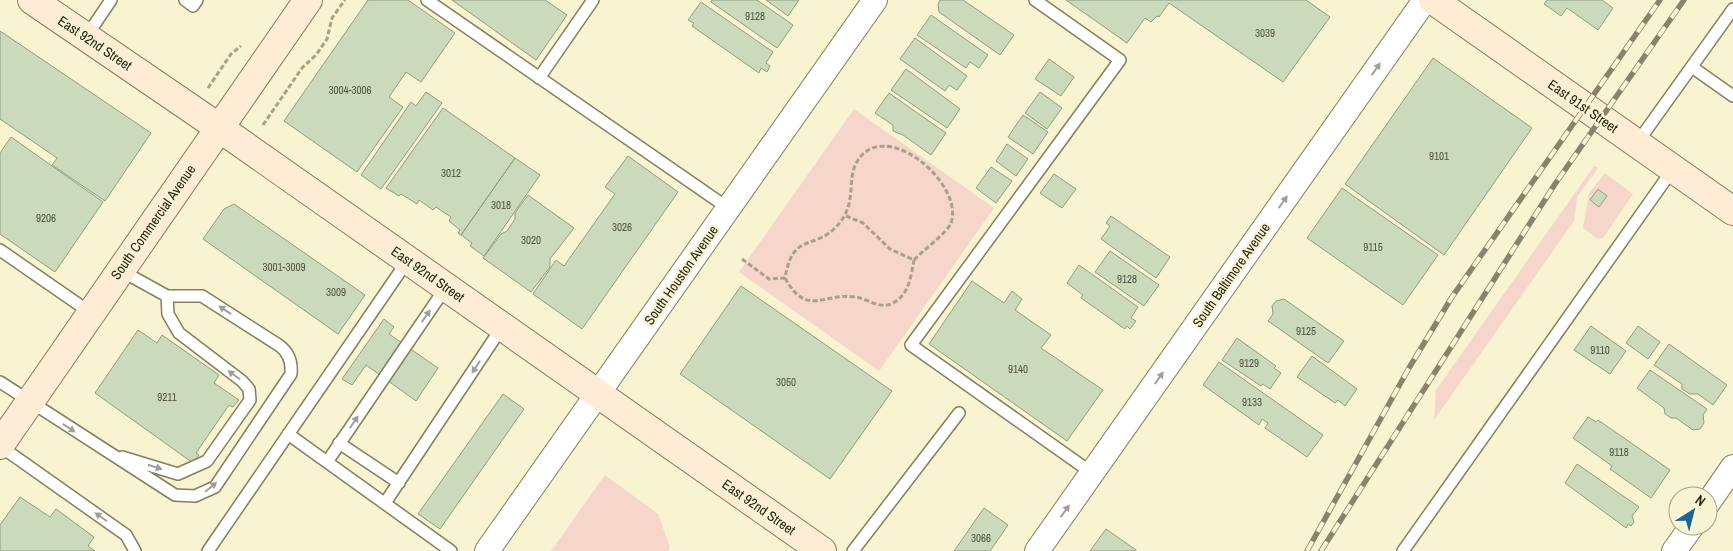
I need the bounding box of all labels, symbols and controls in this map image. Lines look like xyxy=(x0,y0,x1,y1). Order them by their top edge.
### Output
house number: 9128 xyxy=(745,9,765,23)
street label: East 92nd Street xyxy=(55,12,135,74)
house number: 3039 xyxy=(1255,26,1275,40)
one-way arrow xyxy=(1371,63,1381,76)
street label: East 91st Street xyxy=(1544,75,1622,137)
house number: 3004-3006 xyxy=(328,83,372,97)
house number: 9101 xyxy=(1429,149,1449,163)
street label: South Commercial Avenue xyxy=(107,161,199,283)
house number: 3012 xyxy=(441,166,461,180)
one-way arrow xyxy=(1278,195,1288,209)
house number: 3018 xyxy=(491,198,511,212)
house number: 9206 xyxy=(36,211,56,225)
street label: South Baltimore Avenue xyxy=(1188,219,1274,331)
house number: 3026 xyxy=(612,220,632,234)
street label: South Houston Avenue xyxy=(640,222,722,328)
house number: 3020 xyxy=(521,233,541,247)
house number: 9115 xyxy=(1363,240,1383,254)
street label: East 92nd Street xyxy=(388,242,468,306)
house number: 3001-3009 xyxy=(262,260,306,274)
house number: 9128 xyxy=(1117,272,1137,286)
house number: 3009 xyxy=(326,285,346,299)
one-way arrow xyxy=(218,305,232,314)
one-way arrow xyxy=(421,309,431,323)
house number: 9125 xyxy=(1296,324,1316,338)
house number: 9110 xyxy=(1590,343,1610,357)
house number: 9129 xyxy=(1239,356,1259,370)
one-way arrow xyxy=(471,361,480,374)
house number: 9140 xyxy=(1008,362,1028,376)
one-way arrow xyxy=(227,370,241,380)
one-way arrow xyxy=(1154,371,1164,385)
house number: 3050 xyxy=(776,375,796,389)
house number: 9211 xyxy=(157,390,177,404)
house number: 9133 xyxy=(1242,395,1262,409)
one-way arrow xyxy=(349,415,359,428)
one-way arrow xyxy=(62,423,75,432)
house number: 9118 xyxy=(1609,445,1629,459)
one-way arrow xyxy=(147,464,162,472)
street label: East 92nd Street xyxy=(719,475,799,539)
one-way arrow xyxy=(205,482,218,493)
north arrow xyxy=(1668,486,1718,536)
text: N xyxy=(1692,491,1709,510)
one-way arrow xyxy=(1060,504,1070,518)
one-way arrow xyxy=(94,512,108,522)
house number: 3066 xyxy=(971,531,991,545)

